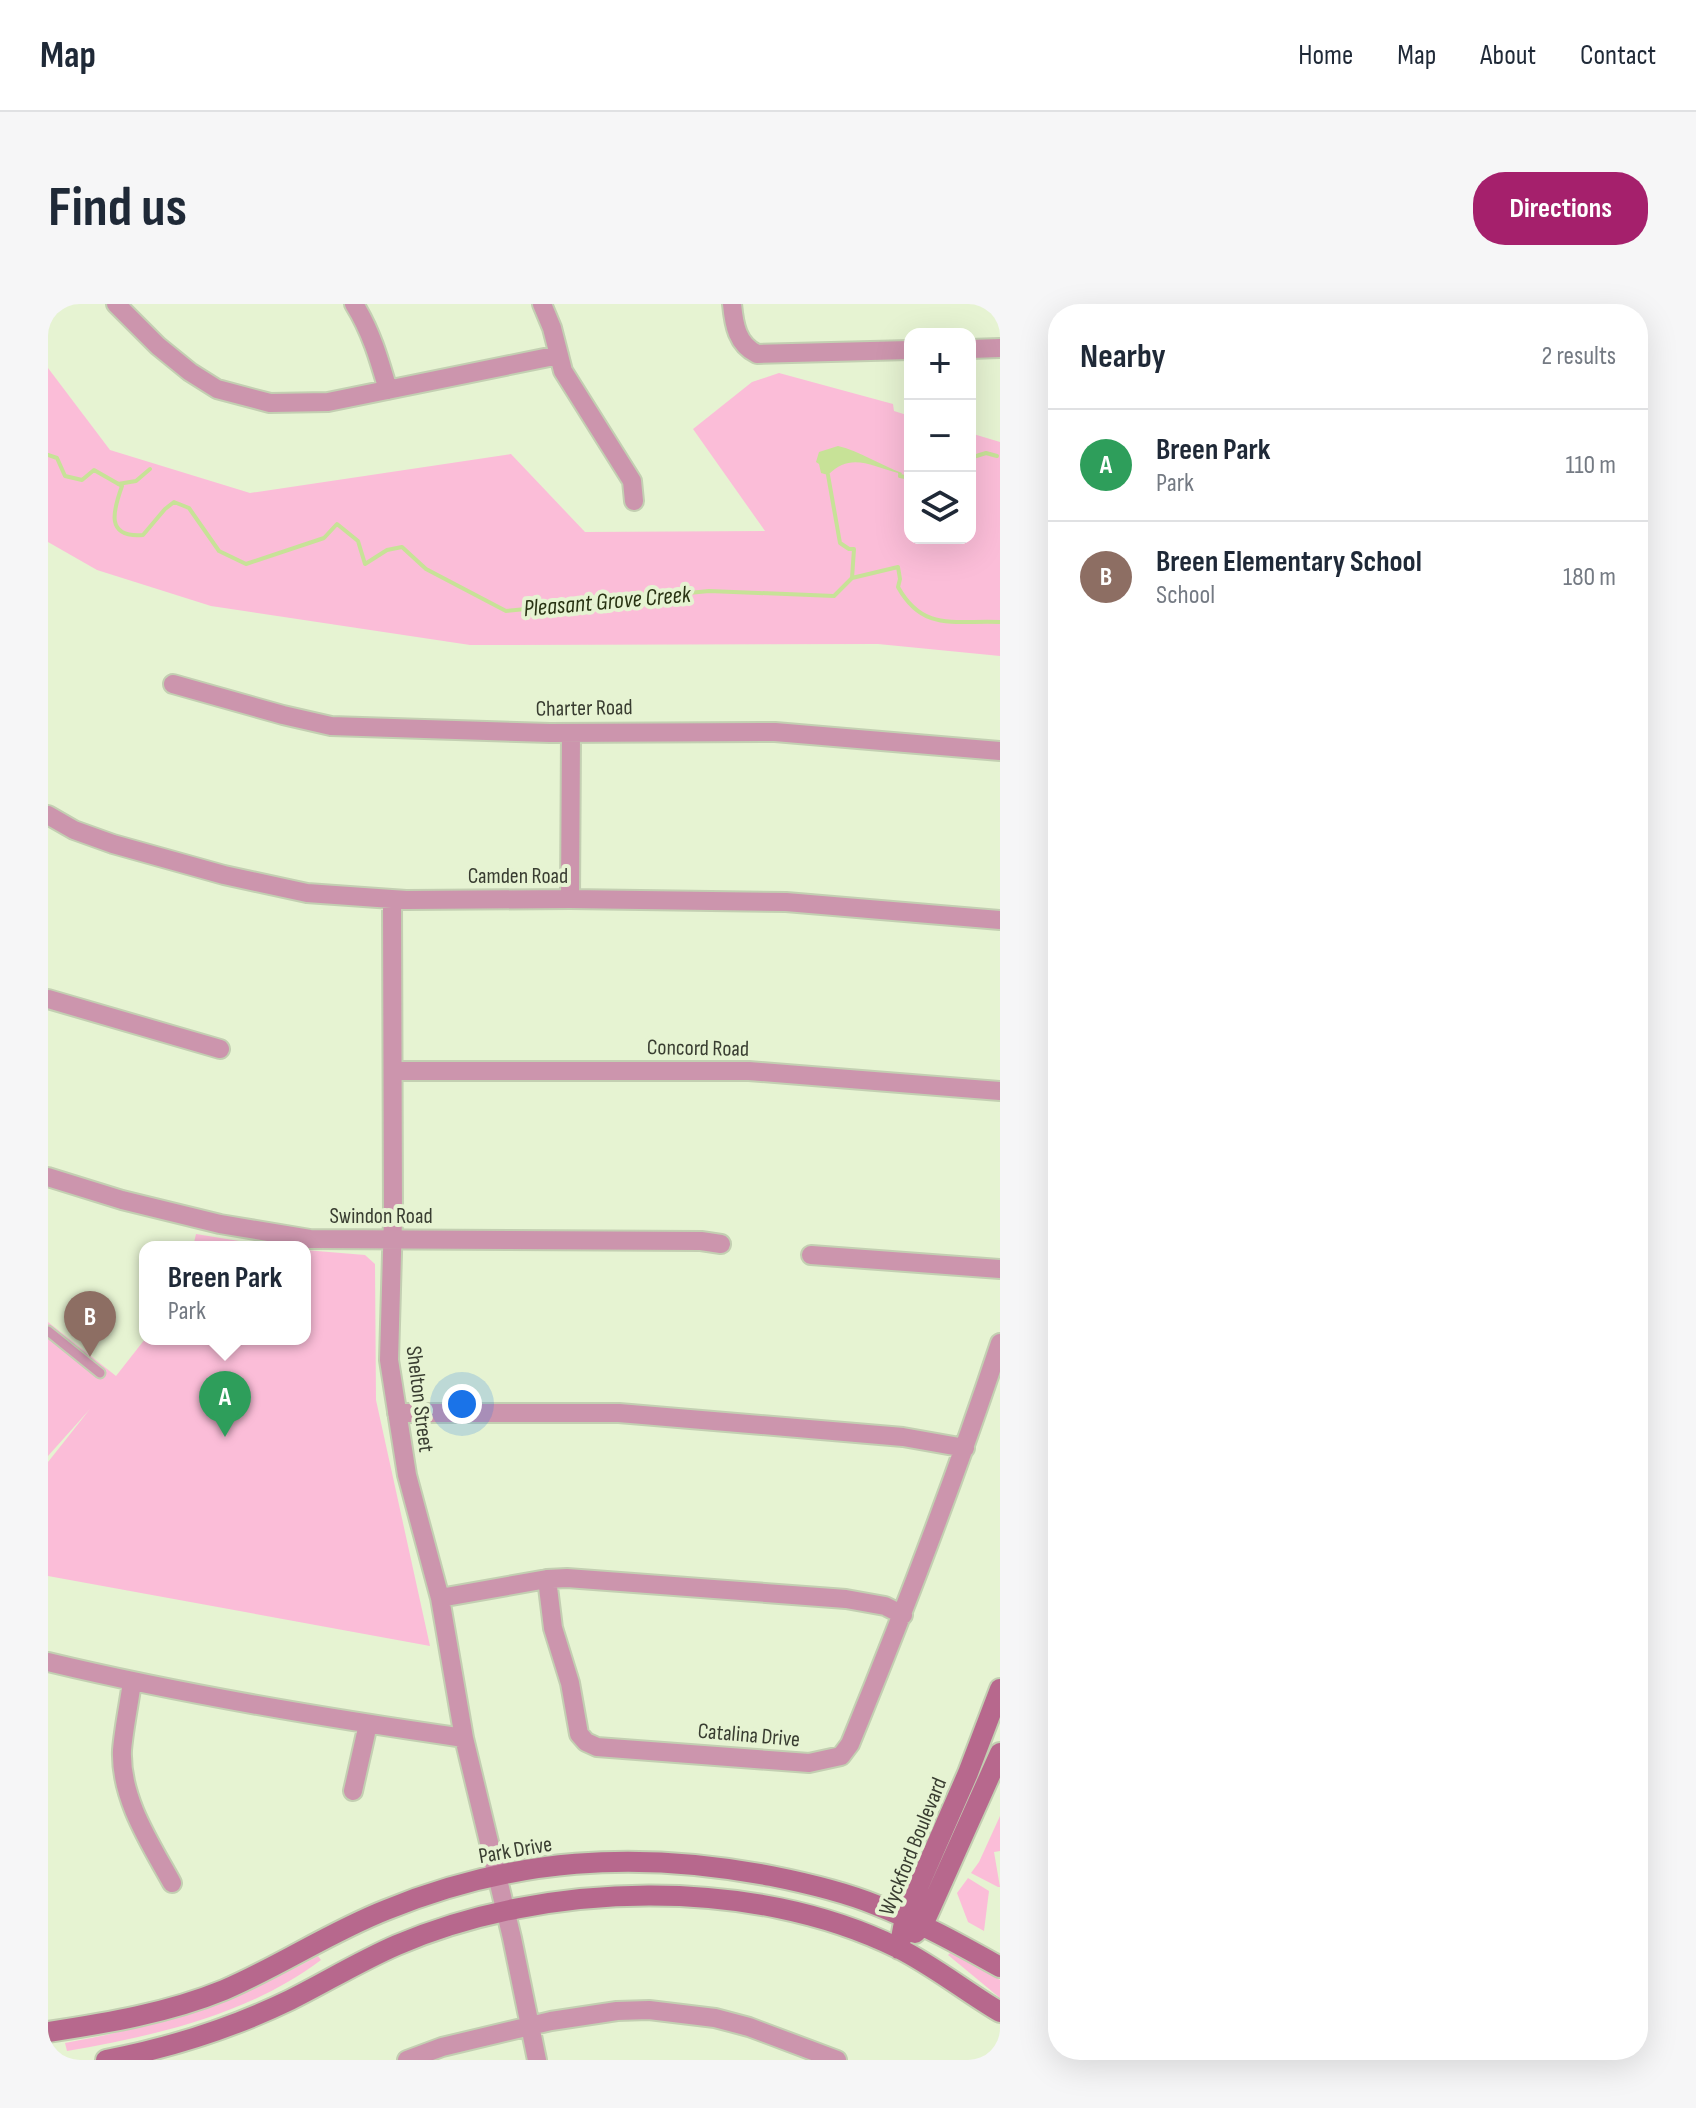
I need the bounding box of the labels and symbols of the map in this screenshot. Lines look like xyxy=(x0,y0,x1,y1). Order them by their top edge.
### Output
water label: Pleasant Grove Creek xyxy=(522,580,693,623)
street label: Charter Road xyxy=(535,694,633,723)
street label: Camden Road xyxy=(468,863,568,890)
street label: Concord Road xyxy=(647,1034,749,1063)
street label: Swindon Road xyxy=(329,1203,433,1230)
pin: B xyxy=(64,1291,116,1357)
street label: Shelton Street xyxy=(400,1345,439,1454)
pin: A xyxy=(199,1371,251,1437)
your location xyxy=(442,1384,482,1424)
street label: Catalina Drive xyxy=(697,1718,801,1753)
street label: Wyckford Boulevard xyxy=(874,1774,953,1919)
street label: Park Drive xyxy=(476,1831,554,1870)

